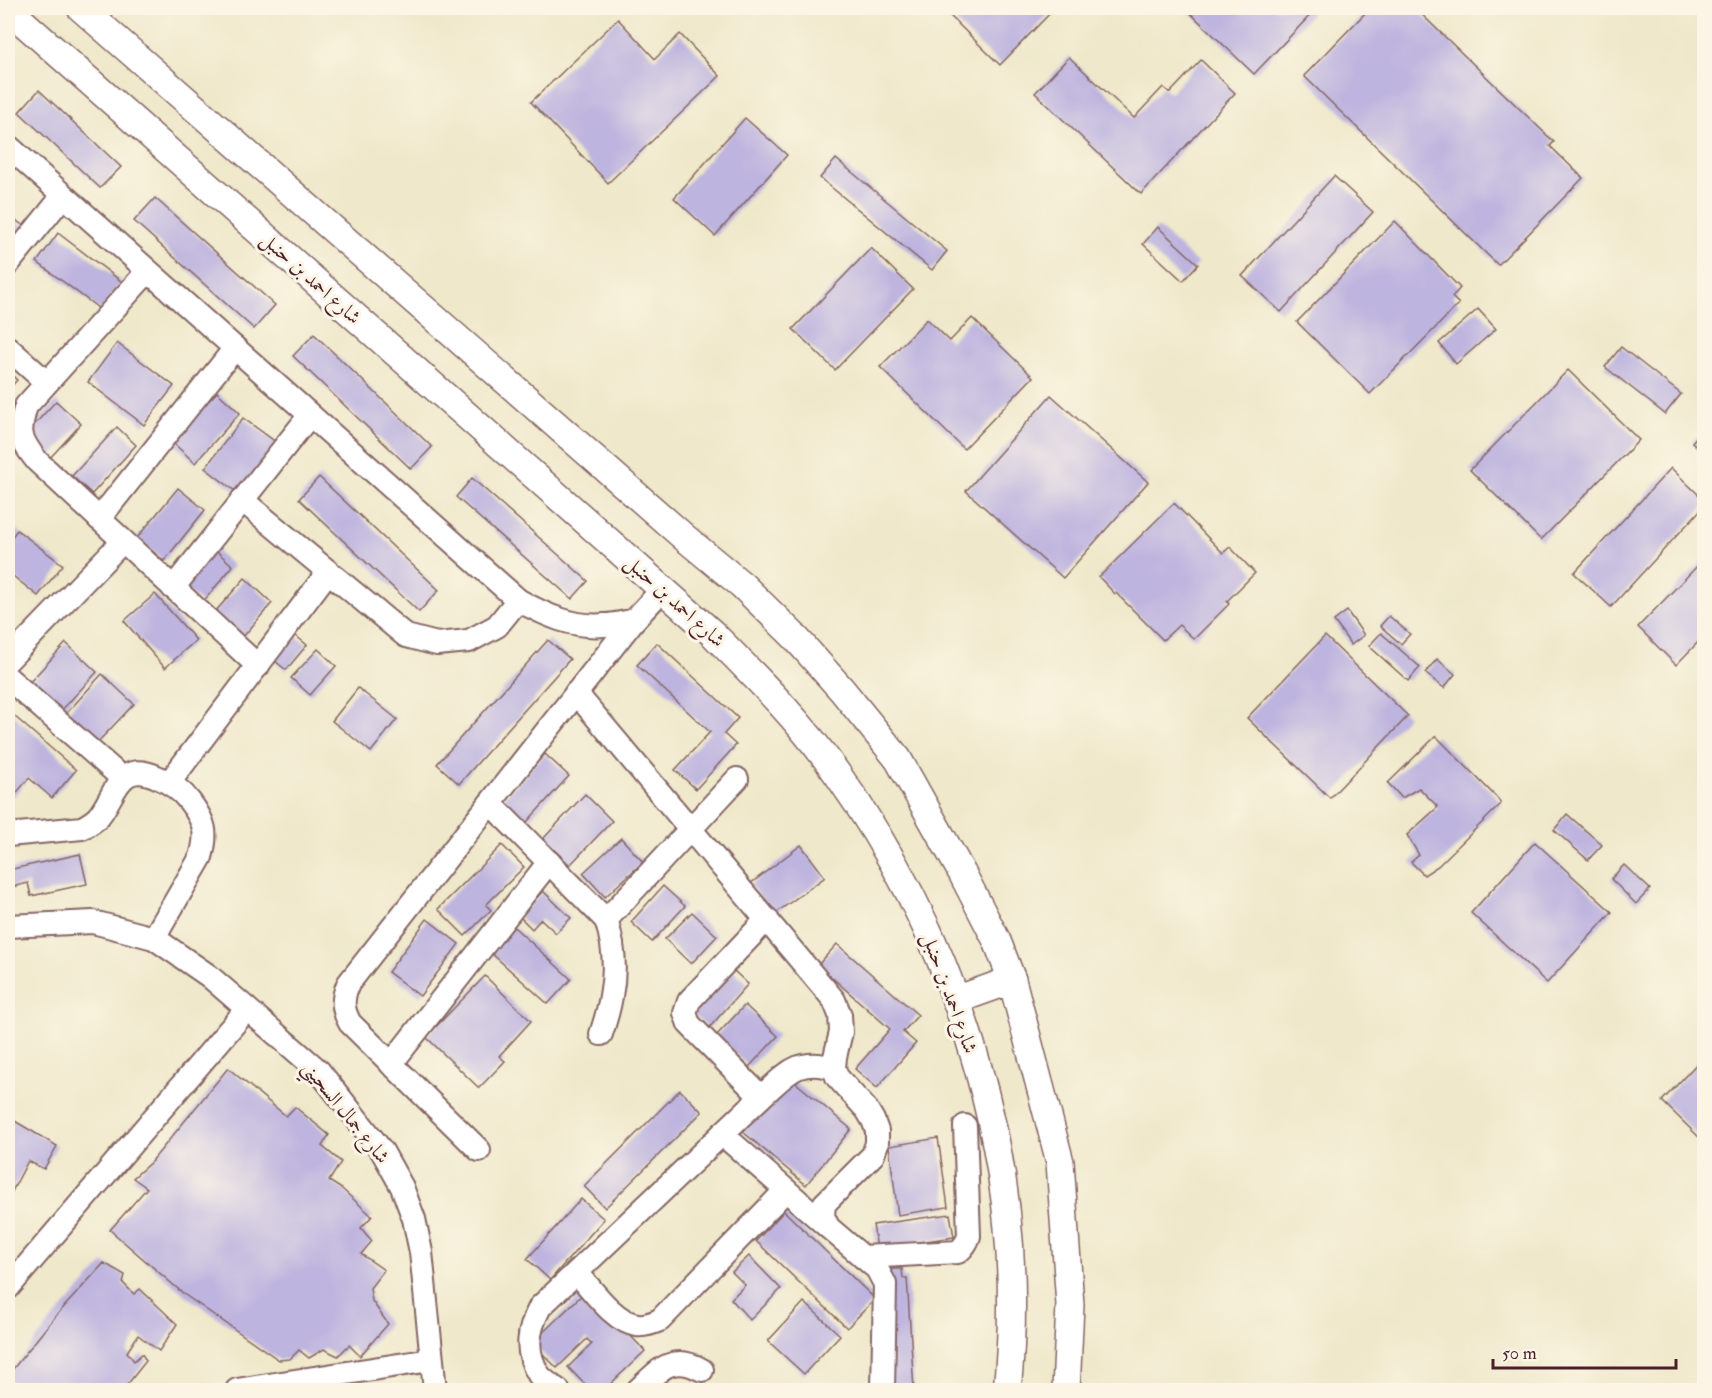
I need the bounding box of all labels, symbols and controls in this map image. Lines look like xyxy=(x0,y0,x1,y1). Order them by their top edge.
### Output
street label: شارع احمد بن حنبل xyxy=(252,226,366,333)
street label: شارع احمد بن حنبل xyxy=(616,549,730,656)
street label: شارع احمد بن حنبل xyxy=(912,929,983,1058)
street label: شارع جمال السحيني xyxy=(292,1055,395,1172)
scale bar xyxy=(1493,1332,1676,1370)
text: 50 m xyxy=(1502,1342,1537,1365)

